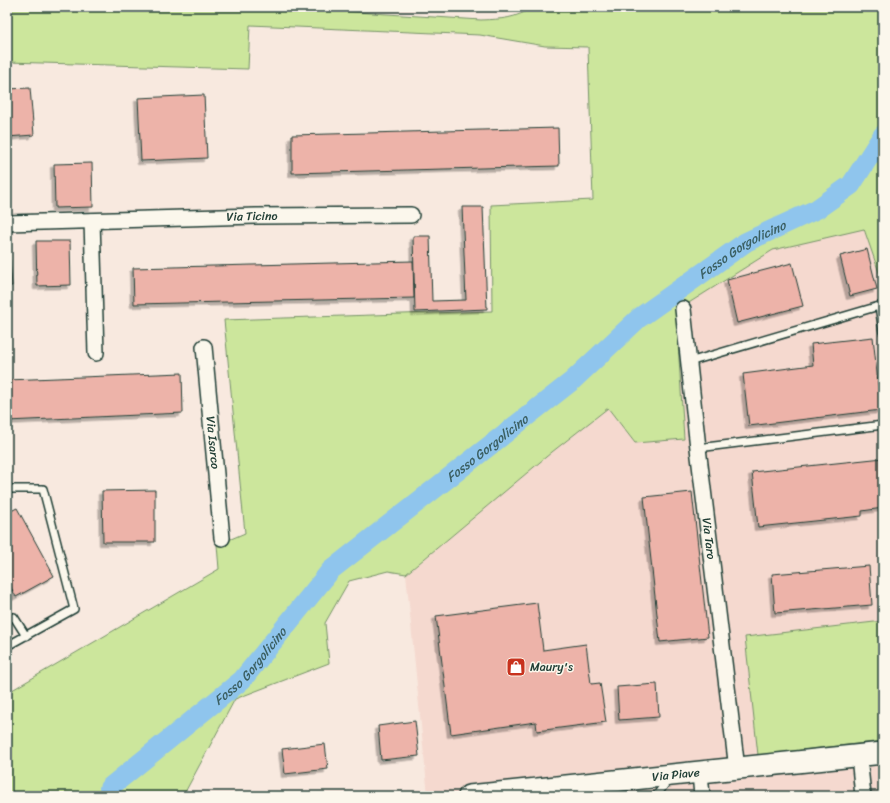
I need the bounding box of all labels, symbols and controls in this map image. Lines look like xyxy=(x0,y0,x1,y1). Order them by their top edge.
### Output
street label: Via Ticino xyxy=(226,205,278,228)
water label: Fosso Gorgolicino xyxy=(693,213,791,285)
water label: Fosso Gorgolicino xyxy=(441,407,535,488)
street label: Via Isarco xyxy=(200,415,226,470)
street label: Via Taro xyxy=(696,516,722,561)
water label: Fosso Gorgolicino xyxy=(209,621,293,711)
shop icon: Maury's xyxy=(505,656,527,678)
place label: Maury's xyxy=(530,656,573,678)
street label: Via Piave xyxy=(651,761,701,788)

